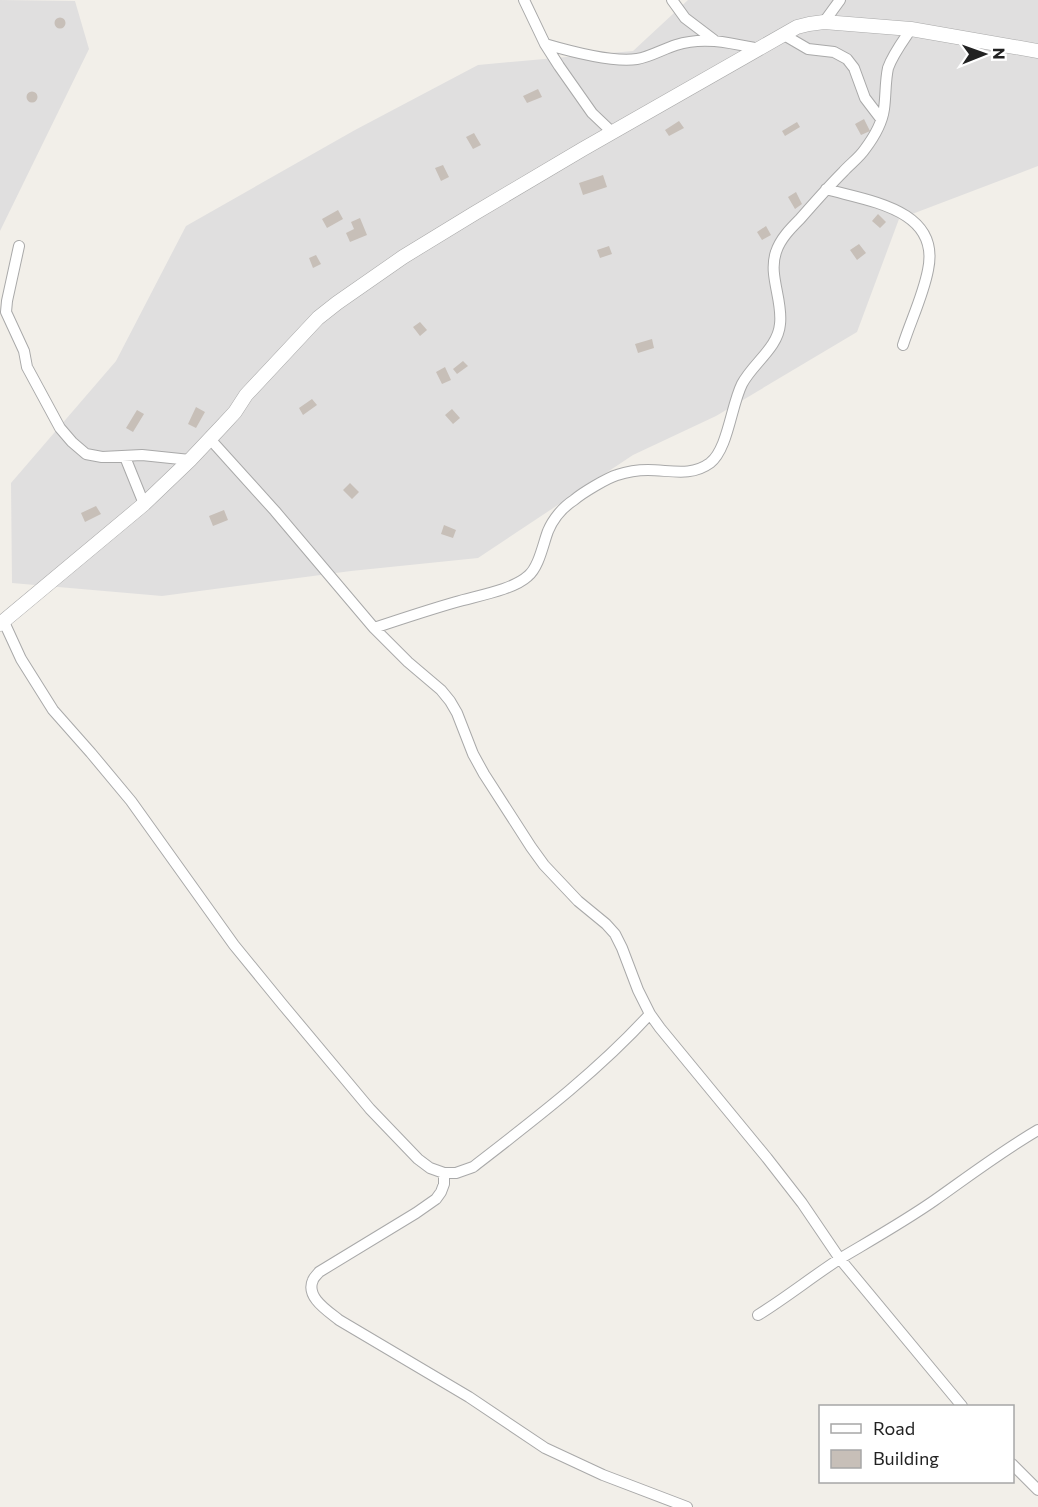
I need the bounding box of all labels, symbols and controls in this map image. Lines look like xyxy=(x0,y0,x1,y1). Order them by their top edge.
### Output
north arrow xyxy=(954,24,1014,84)
text: N xyxy=(990,48,1009,60)
legend xyxy=(819,1405,1014,1483)
text: Road xyxy=(873,1417,915,1439)
text: Building xyxy=(873,1447,939,1469)

